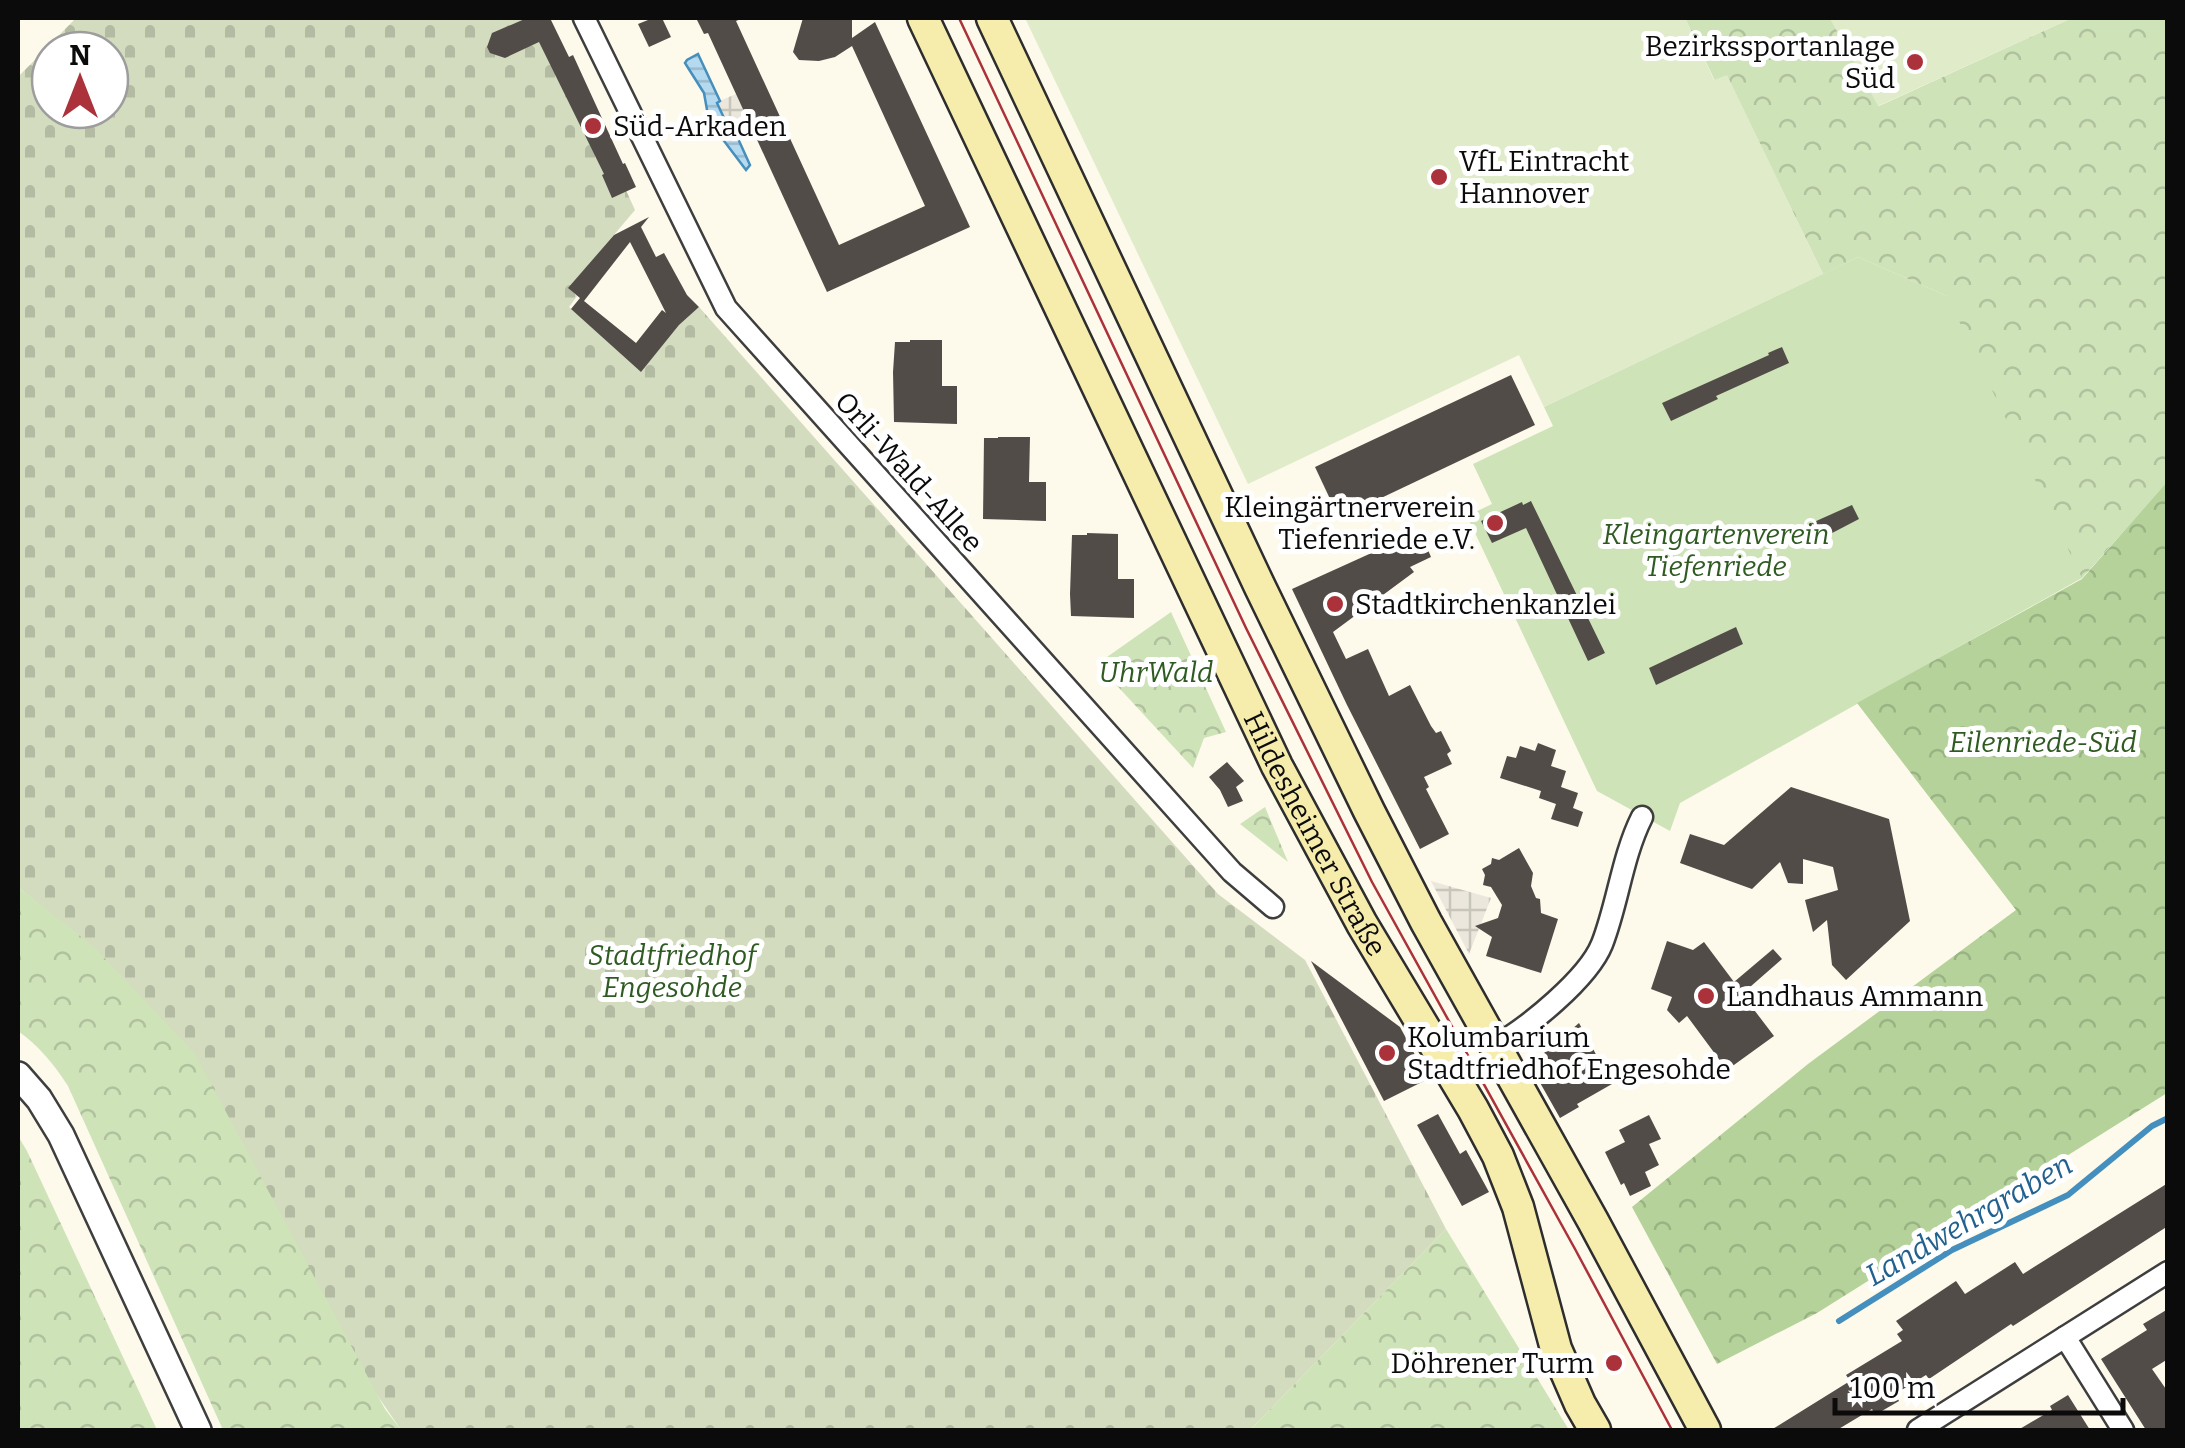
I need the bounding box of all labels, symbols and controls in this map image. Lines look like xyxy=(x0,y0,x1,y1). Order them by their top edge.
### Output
north arrow xyxy=(30,30,130,130)
place label: Bezirkssportanlage Süd xyxy=(1645,30,1895,95)
text: N xyxy=(69,39,91,72)
marker: Bezirkssportanlage Süd xyxy=(1904,51,1926,73)
place label: Süd-Arkaden xyxy=(613,110,787,143)
marker: Süd-Arkaden xyxy=(582,115,604,137)
place label: VfL Eintracht Hannover xyxy=(1459,145,1630,210)
marker: VfL Eintracht Hannover xyxy=(1428,166,1450,188)
street label: Orli-Wald-Allee xyxy=(828,385,990,559)
place label: Kleingärtnerverein Tiefenriede e.V. xyxy=(1224,491,1475,556)
marker: Kleingärtnerverein Tiefenriede e.V. xyxy=(1484,512,1506,534)
park label: Kleingartenverein Tiefenriede xyxy=(1603,518,1829,583)
place label: Stadtkirchenkanzlei xyxy=(1355,588,1616,621)
marker: Stadtkirchenkanzlei xyxy=(1324,593,1346,615)
park label: UhrWald xyxy=(1099,656,1213,689)
street label: Hildesheimer Straße xyxy=(1237,706,1394,962)
park label: Eilenriede-Süd xyxy=(1949,726,2137,759)
park label: Stadtfriedhof Engesohde xyxy=(588,939,760,1004)
place label: Landhaus Ammann xyxy=(1726,980,1984,1013)
marker: Landhaus Ammann xyxy=(1695,985,1717,1007)
place label: Kolumbarium Stadtfriedhof Engesohde xyxy=(1407,1021,1731,1086)
marker: Kolumbarium Stadtfriedhof Engesohde xyxy=(1376,1042,1398,1064)
water label: Landwehrgraben xyxy=(1859,1146,2079,1294)
place label: Döhrener Turm xyxy=(1391,1347,1594,1380)
marker: Döhrener Turm xyxy=(1603,1352,1625,1374)
scale bar xyxy=(1835,1353,2122,1415)
text: 100 m xyxy=(1850,1370,1936,1406)

